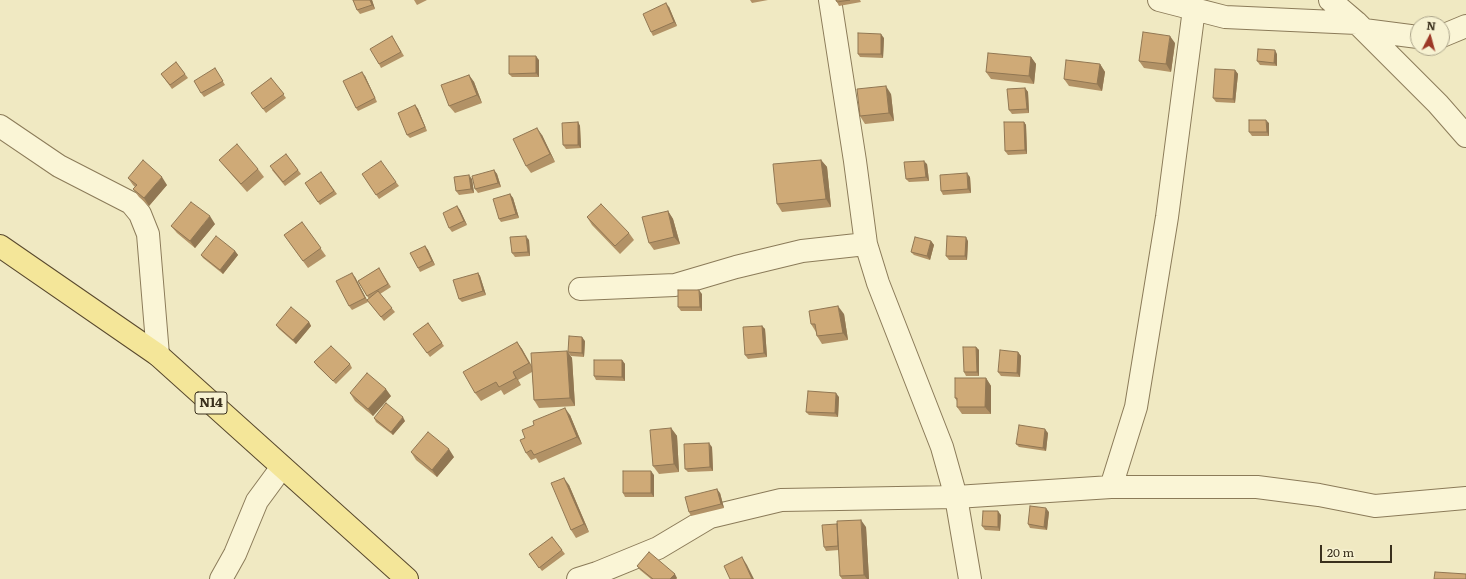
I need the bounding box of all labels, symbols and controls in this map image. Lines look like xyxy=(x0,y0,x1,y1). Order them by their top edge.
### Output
north arrow xyxy=(1410,16,1450,56)
text: N xyxy=(1426,17,1437,33)
road number: N14 xyxy=(195,392,227,414)
scale bar xyxy=(1322,537,1394,563)
text: 20 m xyxy=(1327,543,1354,561)

